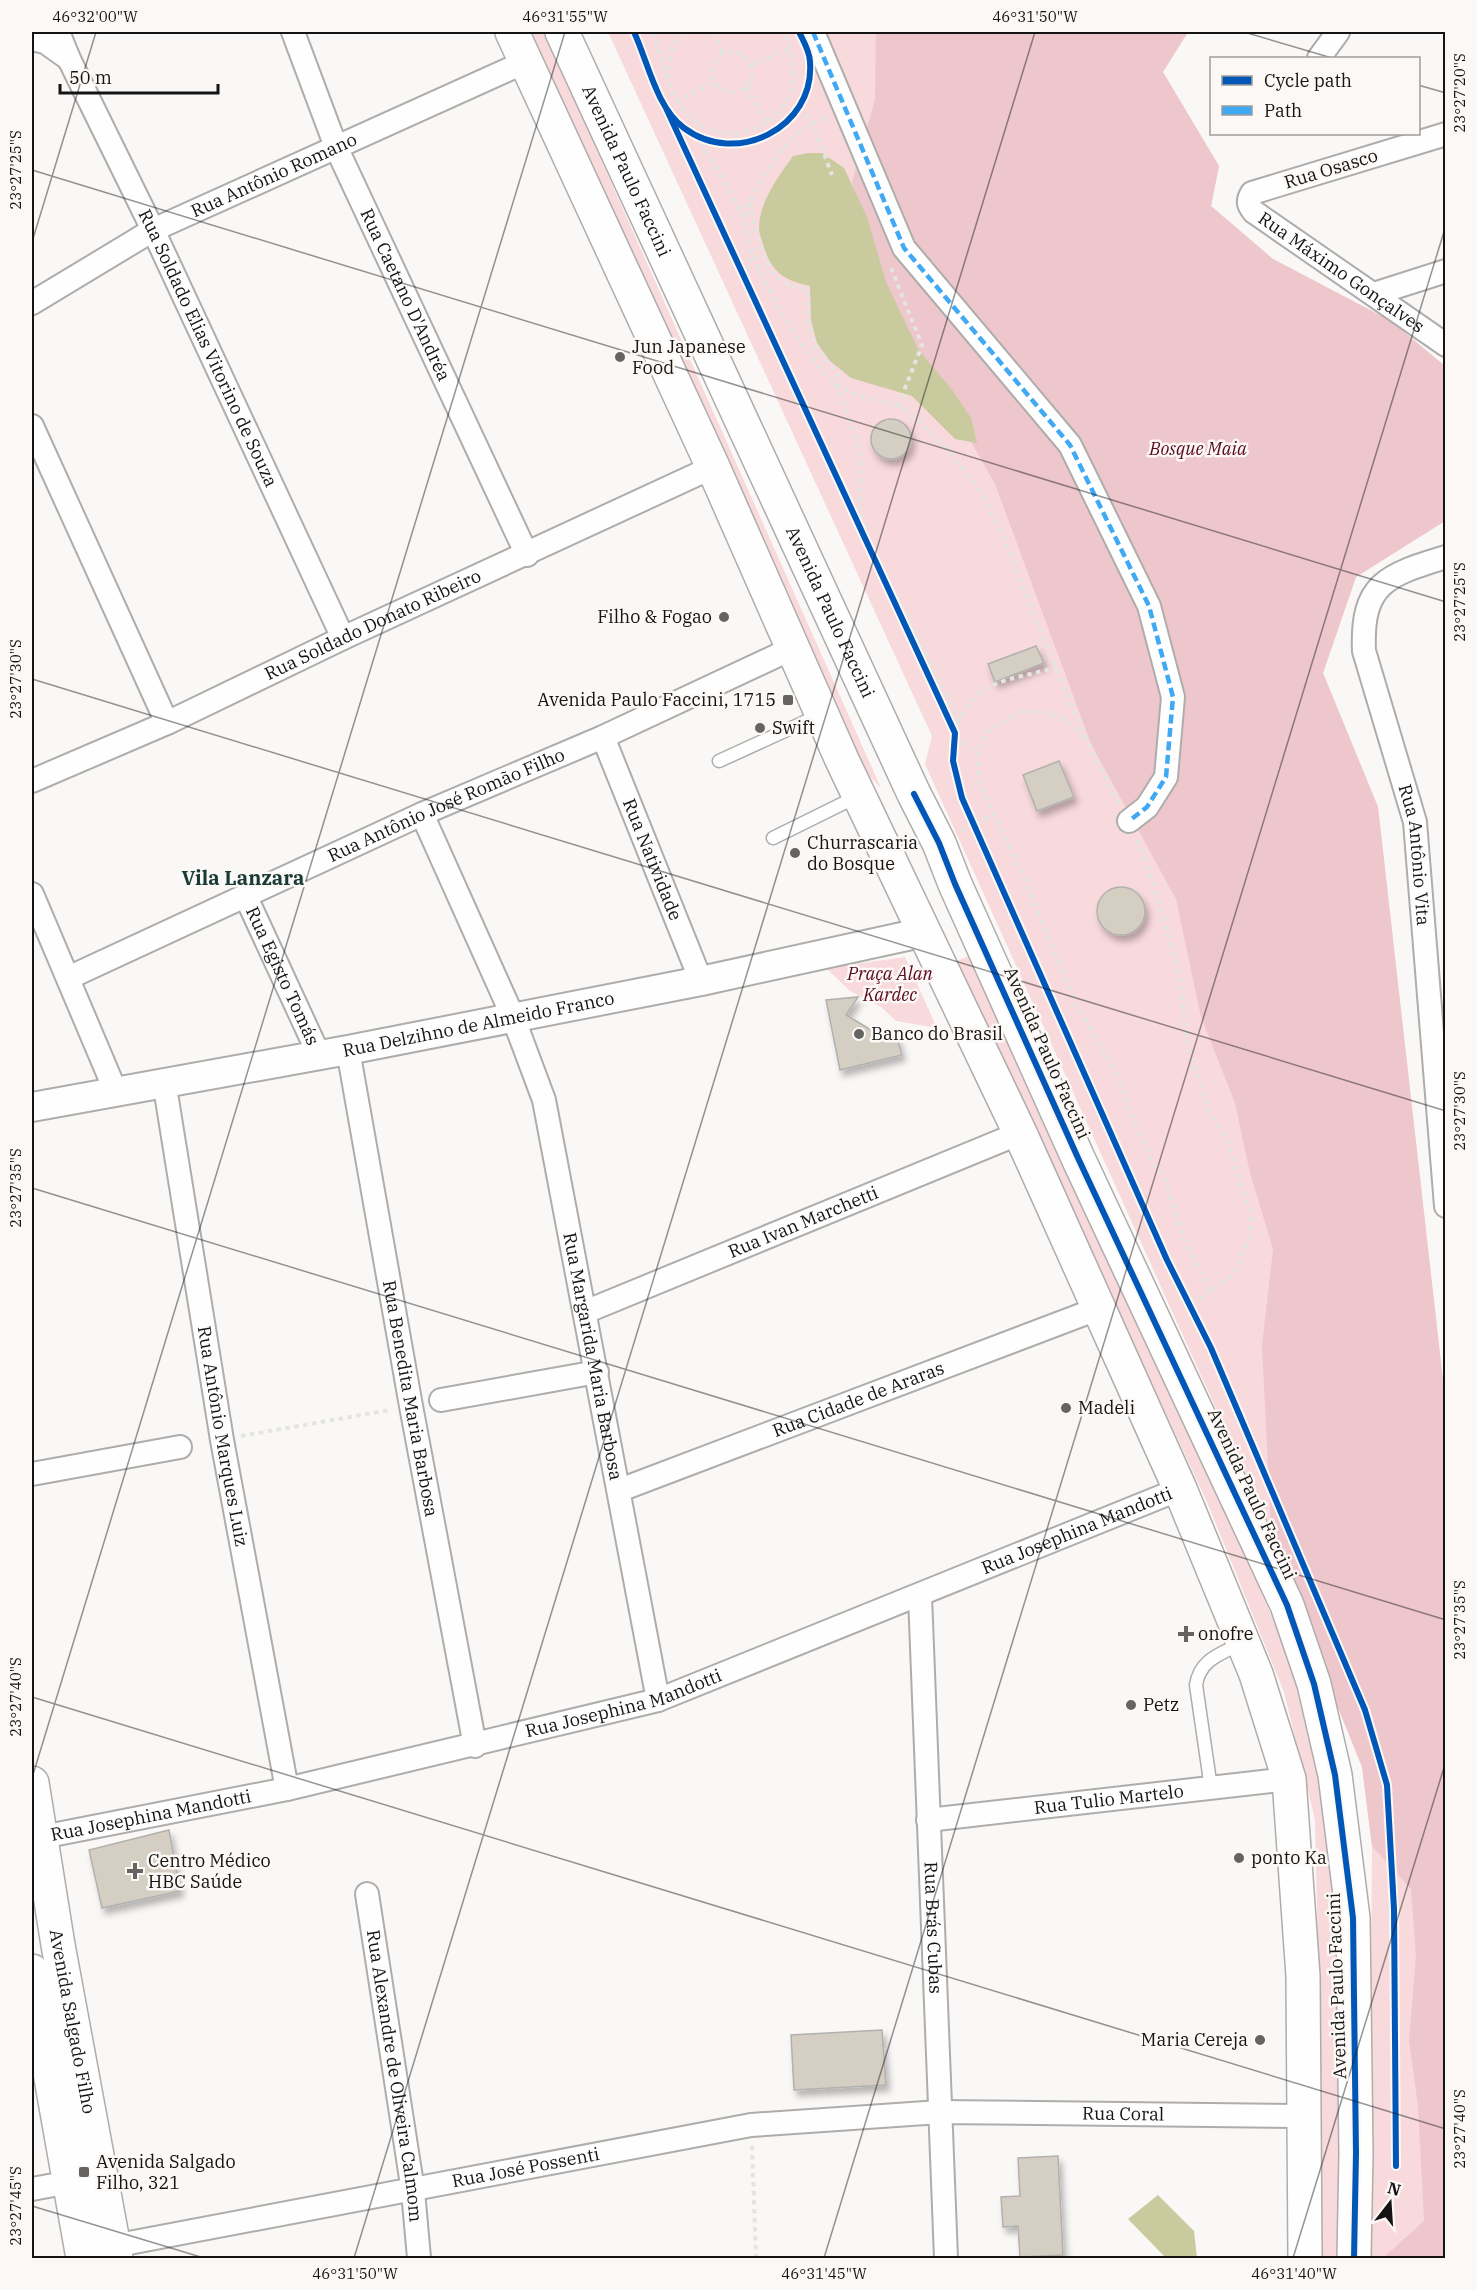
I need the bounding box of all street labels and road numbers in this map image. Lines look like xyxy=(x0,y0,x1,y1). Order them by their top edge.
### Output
street label: Avenida Paulo Faccini xyxy=(577,81,676,260)
street label: Rua Antônio Romano xyxy=(187,127,360,222)
street label: Rua Osasco xyxy=(1281,143,1380,194)
street label: Rua Soldado Elias Vitorino de Souza xyxy=(134,205,283,491)
street label: Rua Caetano D'Andréa xyxy=(355,205,456,385)
street label: Rua Máximo Gonçalves xyxy=(1254,206,1429,338)
street label: Avenida Paulo Faccini xyxy=(781,522,880,702)
street label: Rua Soldado Donato Ribeiro xyxy=(261,564,485,685)
street label: Rua Antônio José Romão Filho xyxy=(324,743,568,867)
street label: Rua Antônio Vita xyxy=(1393,781,1435,927)
street label: Rua Natividade xyxy=(618,795,687,924)
street label: Rua Egisto Tomás xyxy=(241,903,325,1049)
street label: Avenida Paulo Faccini xyxy=(999,963,1096,1143)
street label: Rua Delzihno de Almeido Franco xyxy=(340,986,616,1062)
street label: Rua Ivan Marchetti xyxy=(725,1180,882,1263)
street label: Rua Margarida Maria Barbosa xyxy=(558,1230,628,1482)
street label: Rua Benedita Maria Barbosa xyxy=(378,1278,444,1519)
street label: Rua Antônio Marques Luiz xyxy=(193,1324,254,1548)
street label: Rua Cidade de Araras xyxy=(769,1356,947,1442)
street label: Avenida Paulo Faccini xyxy=(1203,1405,1302,1583)
street label: Rua Josephina Mandotti xyxy=(978,1481,1176,1579)
street label: Rua Josephina Mandotti xyxy=(523,1663,725,1742)
street label: Rua Tulio Martelo xyxy=(1033,1779,1185,1819)
street label: Rua Josephina Mandotti xyxy=(49,1784,253,1846)
street label: Rua Brás Cubas xyxy=(919,1861,948,1994)
street label: Avenida Paulo Faccini xyxy=(1322,1892,1351,2080)
street label: Avenida Salgado Filho xyxy=(45,1928,101,2116)
street label: Rua Alexandre de Oliveira Calmom xyxy=(362,1928,428,2223)
street label: Rua Coral xyxy=(1082,2102,1164,2125)
street label: Rua José Possenti xyxy=(450,2142,602,2193)

